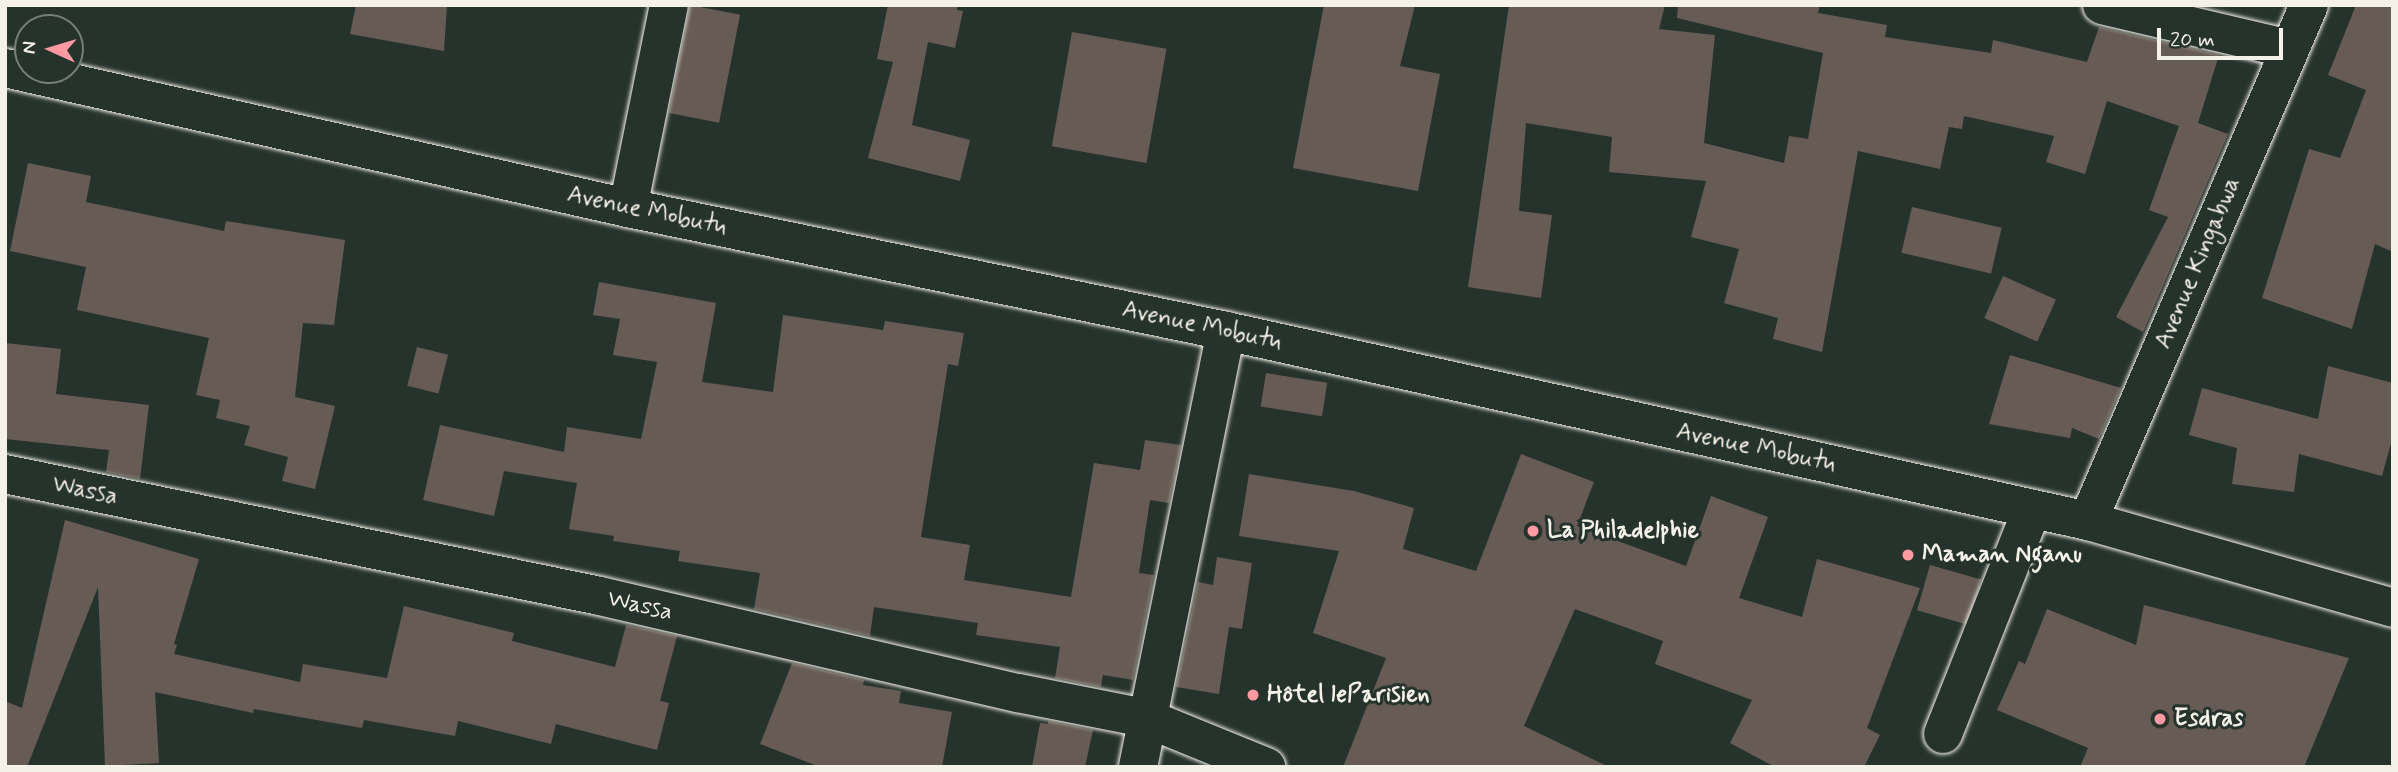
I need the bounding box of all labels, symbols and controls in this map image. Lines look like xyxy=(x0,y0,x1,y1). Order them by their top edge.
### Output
north arrow xyxy=(14,14,84,84)
scale bar xyxy=(2160,14,2286,58)
text: 20 m xyxy=(2170,26,2215,54)
text: N xyxy=(17,40,42,55)
street label: Avenue Kingabwa xyxy=(2149,173,2247,353)
street label: Avenue Mobutu xyxy=(567,180,727,242)
street label: Avenue Mobutu xyxy=(1122,295,1282,357)
street label: Avenue Mobutu xyxy=(1676,417,1836,479)
street label: Wassa xyxy=(50,470,120,512)
place label: La Philadelphie xyxy=(1547,517,1695,545)
marker: La Philadelphie xyxy=(1525,523,1541,539)
place label: Maman Nganu xyxy=(1922,541,2082,569)
marker: Maman Nganu xyxy=(1900,547,1916,563)
street label: Wassa xyxy=(605,585,675,627)
place label: Hôtel leParisien xyxy=(1267,681,1432,709)
marker: Hôtel leParisien xyxy=(1245,687,1261,703)
place label: Esdras xyxy=(2174,705,2243,733)
marker: Esdras xyxy=(2152,711,2168,727)

